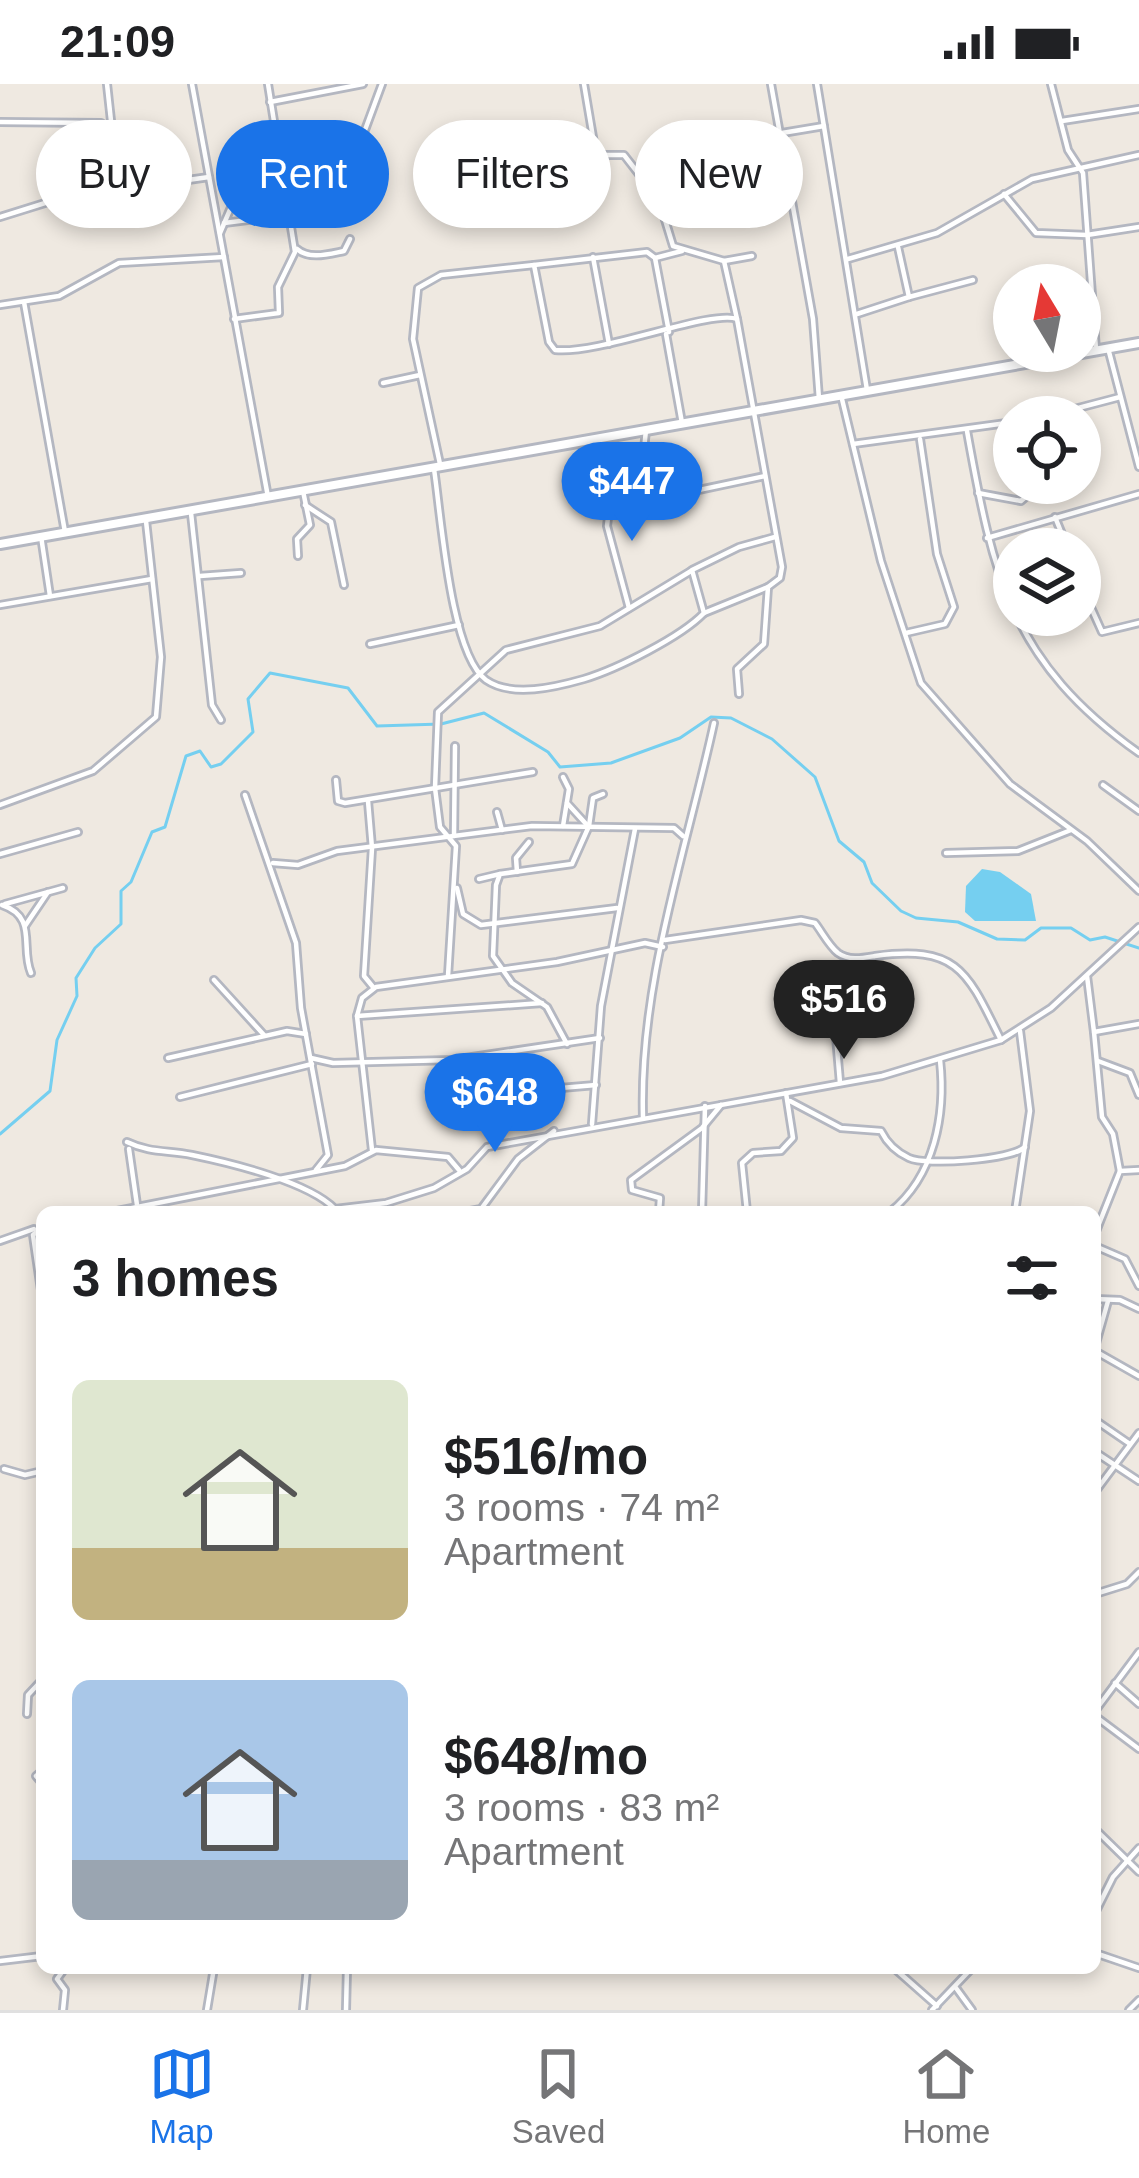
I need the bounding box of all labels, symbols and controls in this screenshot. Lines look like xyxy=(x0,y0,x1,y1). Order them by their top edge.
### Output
text: 21:09 xyxy=(60,16,175,67)
chip: Buy xyxy=(36,120,192,228)
chip: Rent xyxy=(216,120,389,228)
chip: Filters xyxy=(413,120,611,228)
chip: New xyxy=(635,120,803,228)
north arrow xyxy=(993,264,1101,372)
map controls xyxy=(993,264,1101,636)
button: locate xyxy=(993,396,1101,504)
pin: $447 xyxy=(561,442,703,544)
text: $447 xyxy=(589,459,675,502)
button: layers xyxy=(993,528,1101,636)
pin: $516 xyxy=(773,960,915,1062)
text: $516 xyxy=(801,977,887,1020)
pin: $648 xyxy=(424,1053,566,1155)
text: $648 xyxy=(452,1070,538,1113)
icon: filters xyxy=(999,1245,1065,1311)
text: 3 homes xyxy=(72,1250,279,1307)
icon: home xyxy=(168,1428,312,1572)
text: $516/mo xyxy=(444,1428,648,1485)
text: 3 rooms · 74 m² xyxy=(444,1486,719,1529)
text: Apartment xyxy=(444,1530,624,1573)
icon: home xyxy=(168,1728,312,1872)
text: $648/mo xyxy=(444,1728,648,1785)
text: 3 rooms · 83 m² xyxy=(444,1786,719,1829)
text: Apartment xyxy=(444,1830,624,1873)
tab: Map xyxy=(149,2041,215,2151)
tab: Saved xyxy=(512,2041,605,2151)
tab: Home xyxy=(902,2041,990,2151)

